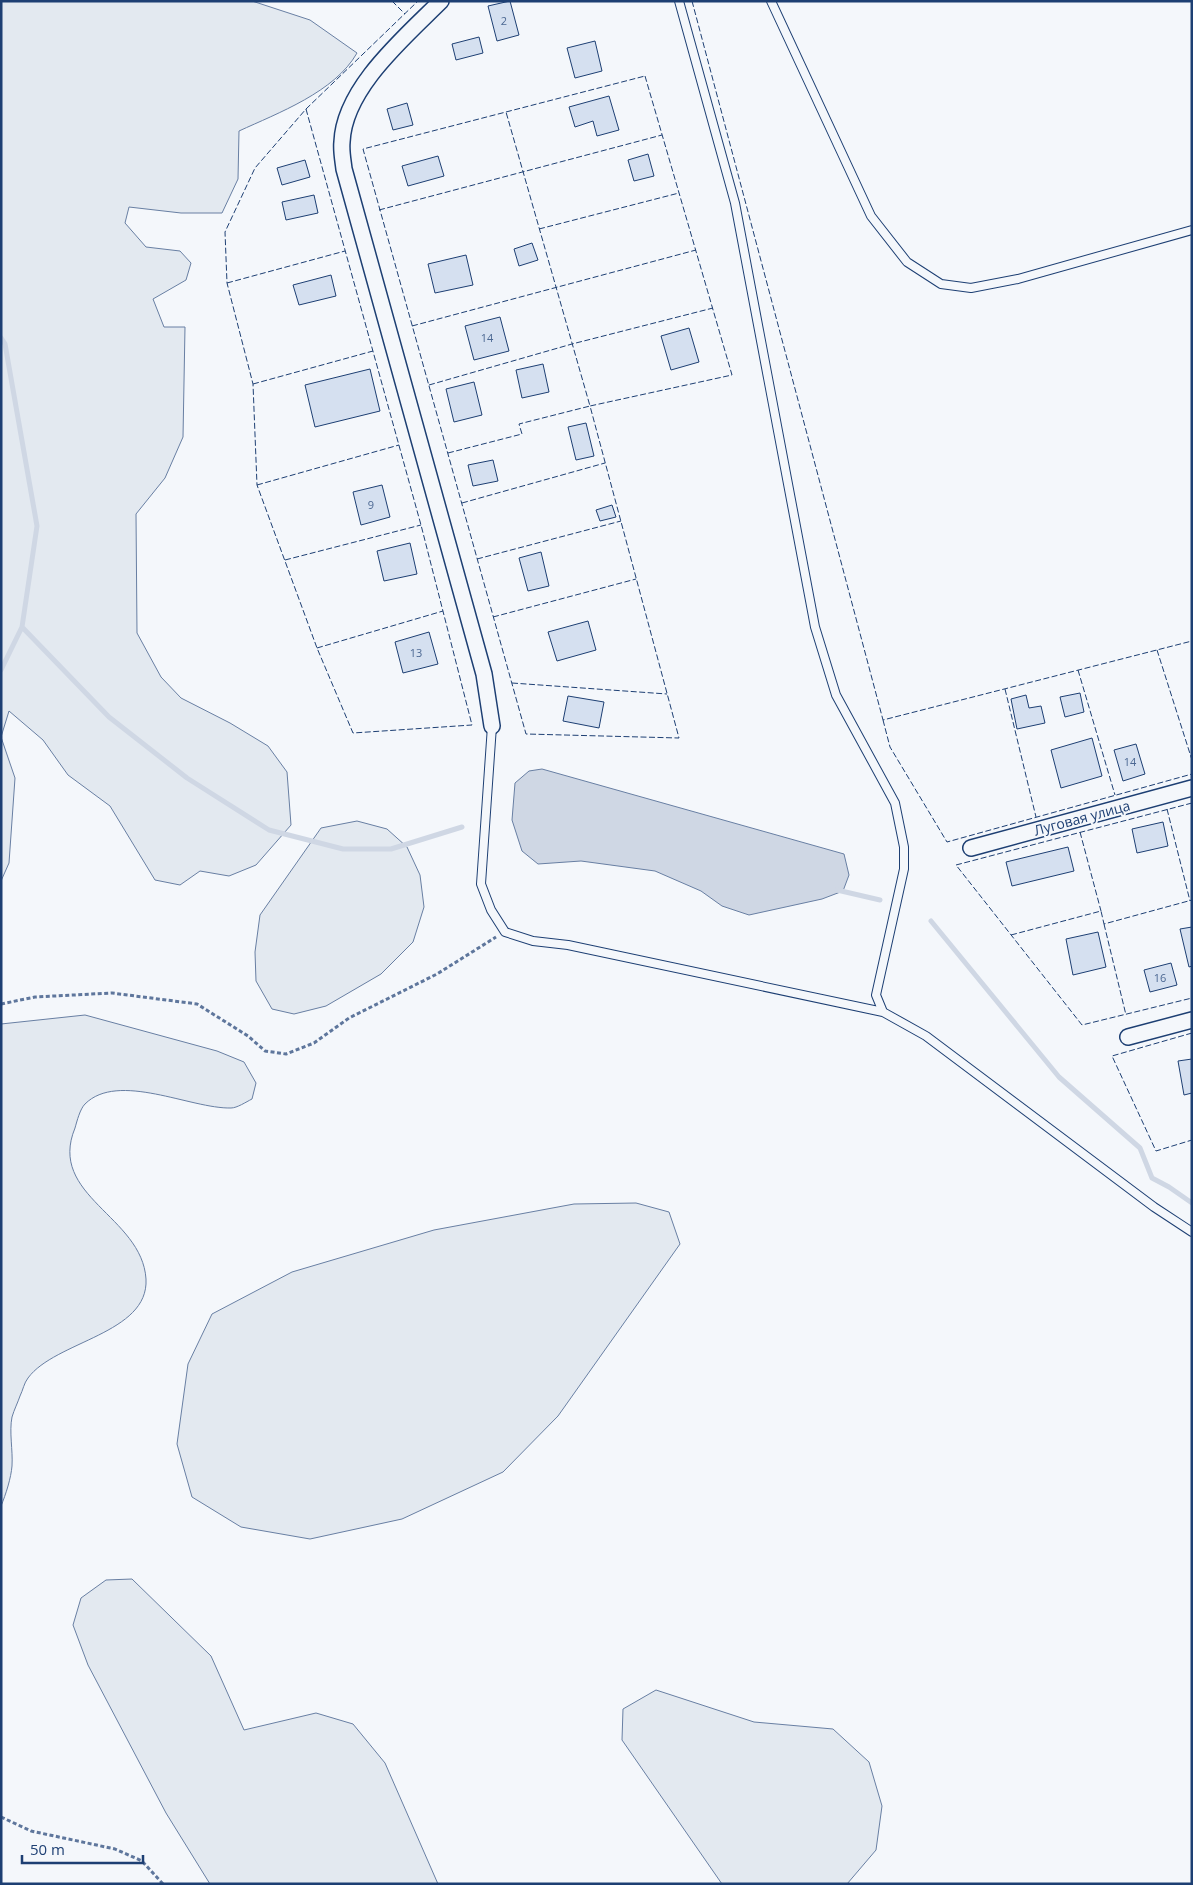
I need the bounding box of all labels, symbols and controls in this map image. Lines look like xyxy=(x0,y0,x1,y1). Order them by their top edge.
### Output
house number: 2 xyxy=(501,13,507,28)
house number: 14 xyxy=(481,330,494,345)
house number: 9 xyxy=(368,497,374,512)
house number: 13 xyxy=(410,645,422,660)
house number: 14 xyxy=(1124,754,1137,769)
street label: Луговая улица xyxy=(1032,796,1132,840)
house number: 16 xyxy=(1154,970,1166,985)
scale bar xyxy=(22,1832,144,1864)
text: 50 m xyxy=(30,1839,65,1859)

